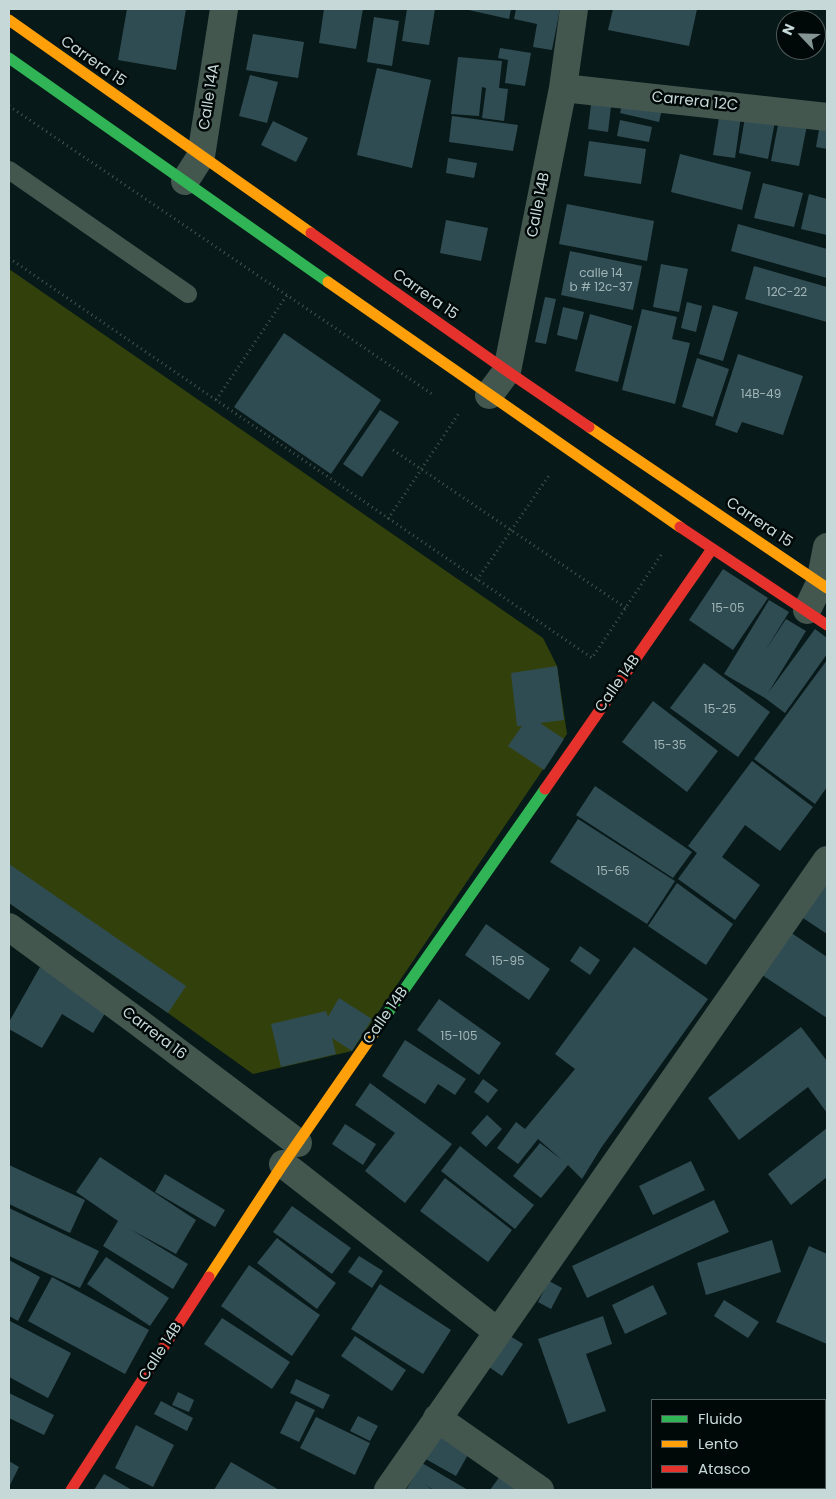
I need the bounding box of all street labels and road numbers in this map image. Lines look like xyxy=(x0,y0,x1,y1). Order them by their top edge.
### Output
street label: Carrera 15 xyxy=(57,33,129,91)
street label: Calle 14A xyxy=(196,63,224,131)
street label: Carrera 12C xyxy=(651,89,739,115)
street label: Calle 14B xyxy=(524,171,554,239)
street label: Carrera 15 xyxy=(389,266,461,324)
street label: Carrera 15 xyxy=(722,494,796,552)
street label: Calle 14B xyxy=(592,652,644,716)
street label: Calle 14B xyxy=(360,984,412,1048)
street label: Carrera 16 xyxy=(118,1004,190,1064)
street label: Calle 14B xyxy=(136,1319,186,1385)

